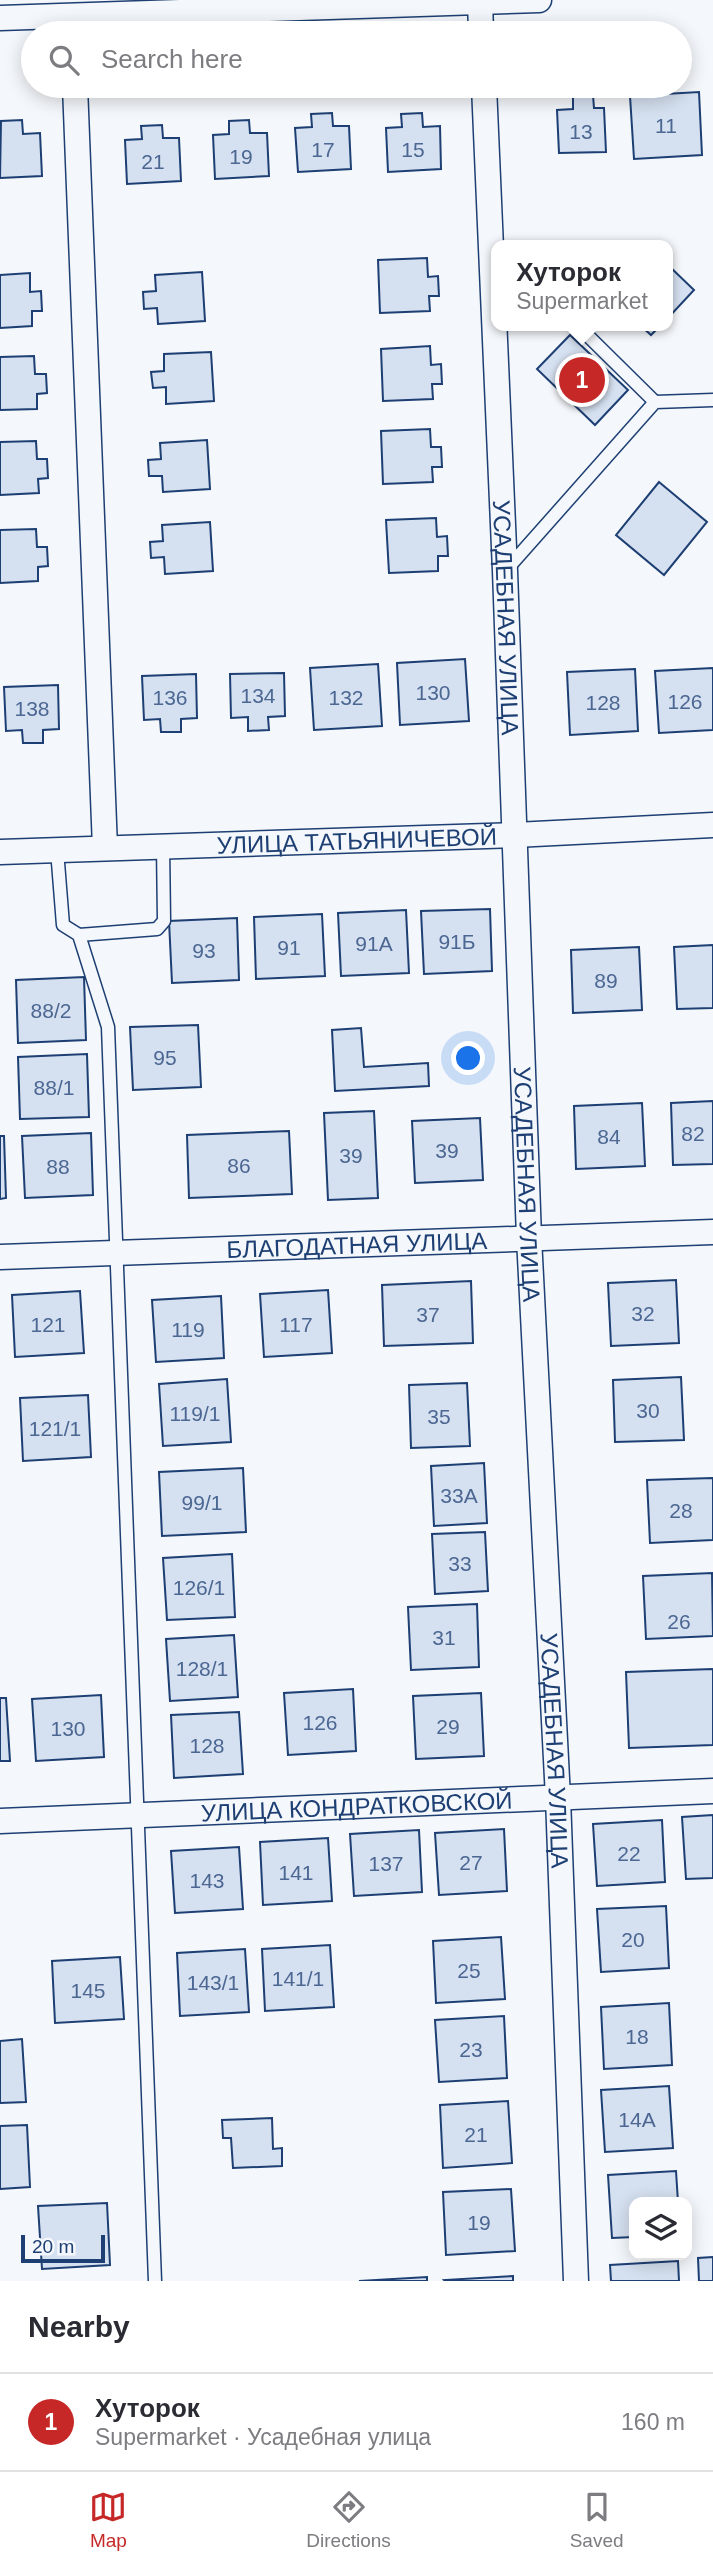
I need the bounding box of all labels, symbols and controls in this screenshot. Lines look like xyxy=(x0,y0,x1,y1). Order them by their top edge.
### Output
search box xyxy=(21,21,692,98)
icon: search xyxy=(45,41,83,79)
text: Search here xyxy=(101,44,243,74)
house number: 11 xyxy=(655,114,677,137)
house number: 13 xyxy=(569,120,593,143)
house number: 17 xyxy=(311,138,335,161)
house number: 15 xyxy=(401,138,425,161)
house number: 19 xyxy=(229,145,253,168)
house number: 21 xyxy=(141,150,165,173)
popup xyxy=(491,240,673,331)
text: Хуторок xyxy=(516,257,621,287)
text: Supermarket xyxy=(516,288,648,314)
pin: 1 xyxy=(559,354,605,406)
street label: УСАДЕБНАЯ УЛИЦА xyxy=(488,499,524,736)
house number: 130 xyxy=(415,681,451,704)
house number: 134 xyxy=(240,684,276,707)
house number: 136 xyxy=(152,686,188,709)
house number: 132 xyxy=(328,686,364,709)
house number: 126 xyxy=(667,690,703,713)
house number: 128 xyxy=(585,691,621,714)
house number: 138 xyxy=(14,697,50,720)
street label: УЛИЦА ТАТЬЯНИЧЕВОЙ xyxy=(216,822,497,858)
house number: 91Б xyxy=(438,930,476,953)
house number: 91А xyxy=(355,932,393,955)
house number: 91 xyxy=(277,936,301,959)
house number: 93 xyxy=(192,939,216,962)
house number: 89 xyxy=(594,969,618,992)
house number: 88/2 xyxy=(31,999,71,1022)
your location xyxy=(451,1041,485,1075)
house number: 95 xyxy=(153,1046,177,1069)
street label: УСАДЕБНАЯ УЛИЦА xyxy=(509,1066,546,1302)
house number: 88/1 xyxy=(34,1076,74,1099)
house number: 82 xyxy=(681,1122,705,1145)
house number: 84 xyxy=(597,1125,621,1148)
house number: 39 xyxy=(435,1139,459,1162)
house number: 39 xyxy=(339,1144,363,1167)
house number: 86 xyxy=(227,1154,251,1177)
house number: 88 xyxy=(46,1155,70,1178)
street label: БЛАГОДАТНАЯ УЛИЦА xyxy=(226,1226,488,1263)
house number: 32 xyxy=(631,1302,655,1325)
house number: 37 xyxy=(416,1303,440,1326)
house number: 121 xyxy=(30,1313,66,1336)
house number: 117 xyxy=(279,1313,313,1336)
house number: 119 xyxy=(171,1318,205,1341)
house number: 30 xyxy=(636,1399,660,1422)
house number: 119/1 xyxy=(170,1402,221,1425)
house number: 35 xyxy=(427,1405,451,1428)
house number: 121/1 xyxy=(29,1417,81,1440)
house number: 33А xyxy=(440,1484,478,1507)
house number: 99/1 xyxy=(182,1491,222,1514)
house number: 28 xyxy=(669,1499,693,1522)
house number: 33 xyxy=(448,1552,472,1575)
house number: 126/1 xyxy=(173,1576,225,1599)
house number: 26 xyxy=(667,1610,691,1633)
house number: 31 xyxy=(432,1626,456,1649)
street label: УСАДЕБНАЯ УЛИЦА xyxy=(536,1632,574,1869)
house number: 128/1 xyxy=(176,1657,228,1680)
house number: 126 xyxy=(302,1711,338,1734)
house number: 29 xyxy=(436,1715,460,1738)
house number: 130 xyxy=(50,1717,86,1740)
house number: 128 xyxy=(189,1734,225,1757)
street label: УЛИЦА КОНДРАТКОВСКОЙ xyxy=(200,1786,513,1826)
house number: 22 xyxy=(617,1842,641,1865)
house number: 27 xyxy=(459,1851,483,1874)
house number: 137 xyxy=(368,1852,404,1875)
house number: 141 xyxy=(278,1861,314,1884)
house number: 143 xyxy=(189,1869,225,1892)
house number: 20 xyxy=(621,1928,645,1951)
house number: 25 xyxy=(457,1959,481,1982)
house number: 141/1 xyxy=(272,1967,324,1990)
house number: 143/1 xyxy=(187,1971,239,1994)
house number: 145 xyxy=(70,1979,106,2002)
house number: 18 xyxy=(625,2025,649,2048)
house number: 23 xyxy=(459,2038,483,2061)
house number: 14А xyxy=(618,2108,656,2131)
house number: 21 xyxy=(464,2123,488,2146)
map controls xyxy=(629,2197,692,2260)
button: layers xyxy=(629,2197,692,2260)
house number: 19 xyxy=(467,2211,491,2234)
scale bar xyxy=(21,2232,105,2264)
text: 20 m xyxy=(32,2236,74,2257)
text: Nearby xyxy=(28,2310,130,2343)
text: Хуторок xyxy=(95,2393,200,2423)
text: 1 xyxy=(45,2409,57,2435)
text: 160 m xyxy=(621,2409,685,2435)
text: Supermarket · Усадебная улица xyxy=(95,2424,431,2450)
tab: Map xyxy=(89,2488,127,2552)
tab: Directions xyxy=(306,2488,391,2552)
tab: Saved xyxy=(570,2488,624,2552)

